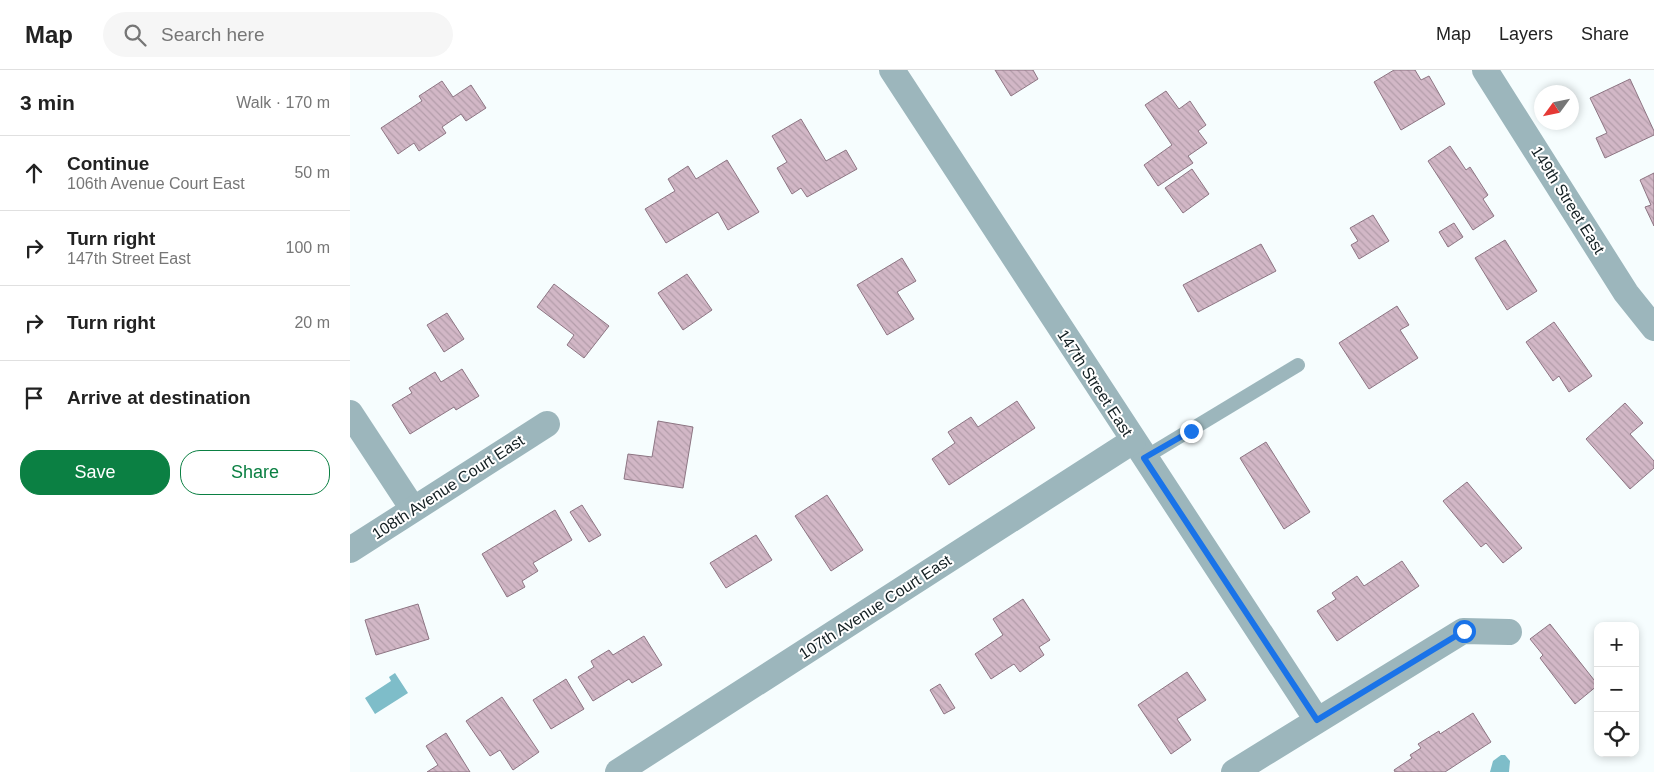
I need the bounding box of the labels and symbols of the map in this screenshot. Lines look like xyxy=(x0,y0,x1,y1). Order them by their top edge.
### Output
north arrow xyxy=(1534,85,1579,130)
street label: 149th Street East xyxy=(1528,143,1608,257)
street label: 147th Street East xyxy=(1054,327,1136,440)
route end xyxy=(1180,420,1203,443)
street label: 108th Avenue Court East xyxy=(369,431,528,542)
street label: 107th Avenue Court East xyxy=(796,551,955,662)
route start xyxy=(1453,620,1476,643)

